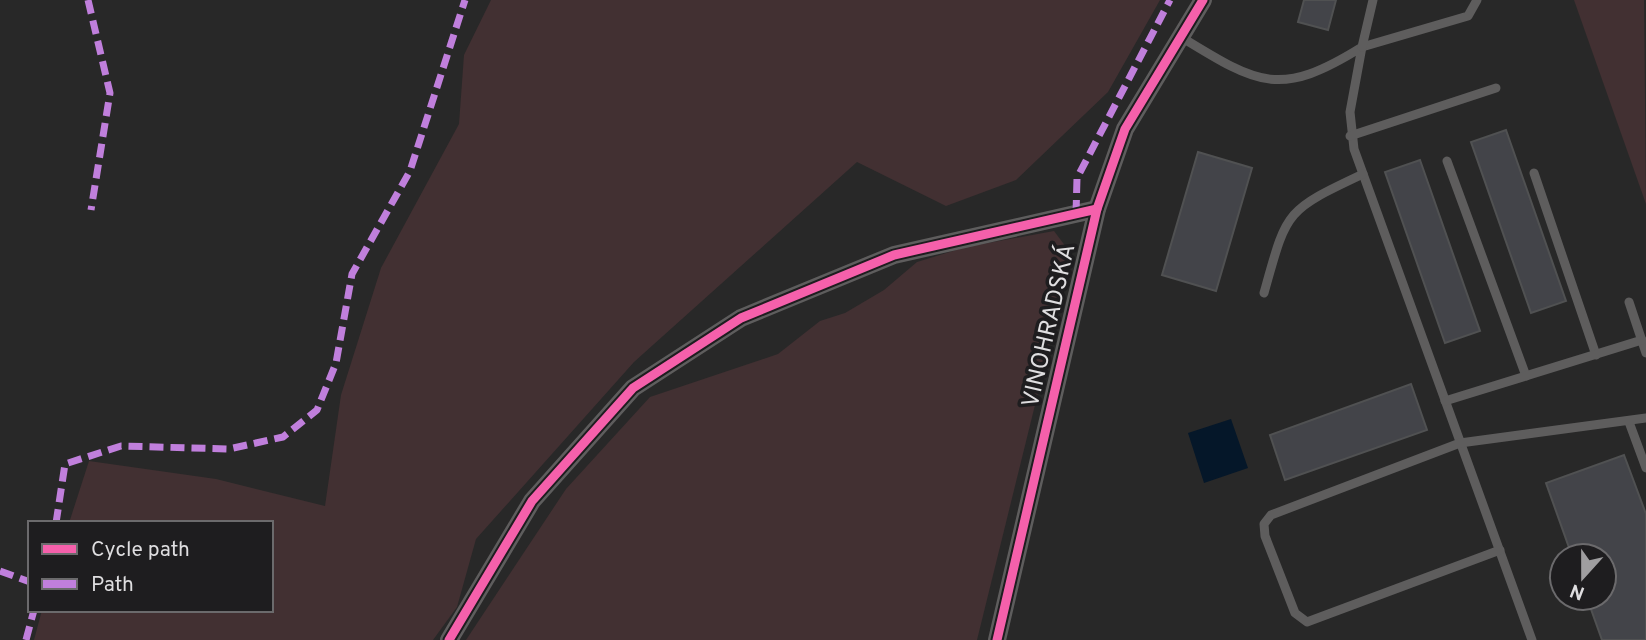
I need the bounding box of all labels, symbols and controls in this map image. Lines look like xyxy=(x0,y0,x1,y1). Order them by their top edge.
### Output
street label: VINOHRADSKÁ xyxy=(1015,241,1083,411)
legend xyxy=(28,521,273,612)
text: Cycle path xyxy=(91,537,190,564)
north arrow xyxy=(1548,542,1618,612)
text: Path xyxy=(91,572,134,599)
text: N xyxy=(1567,577,1588,605)

